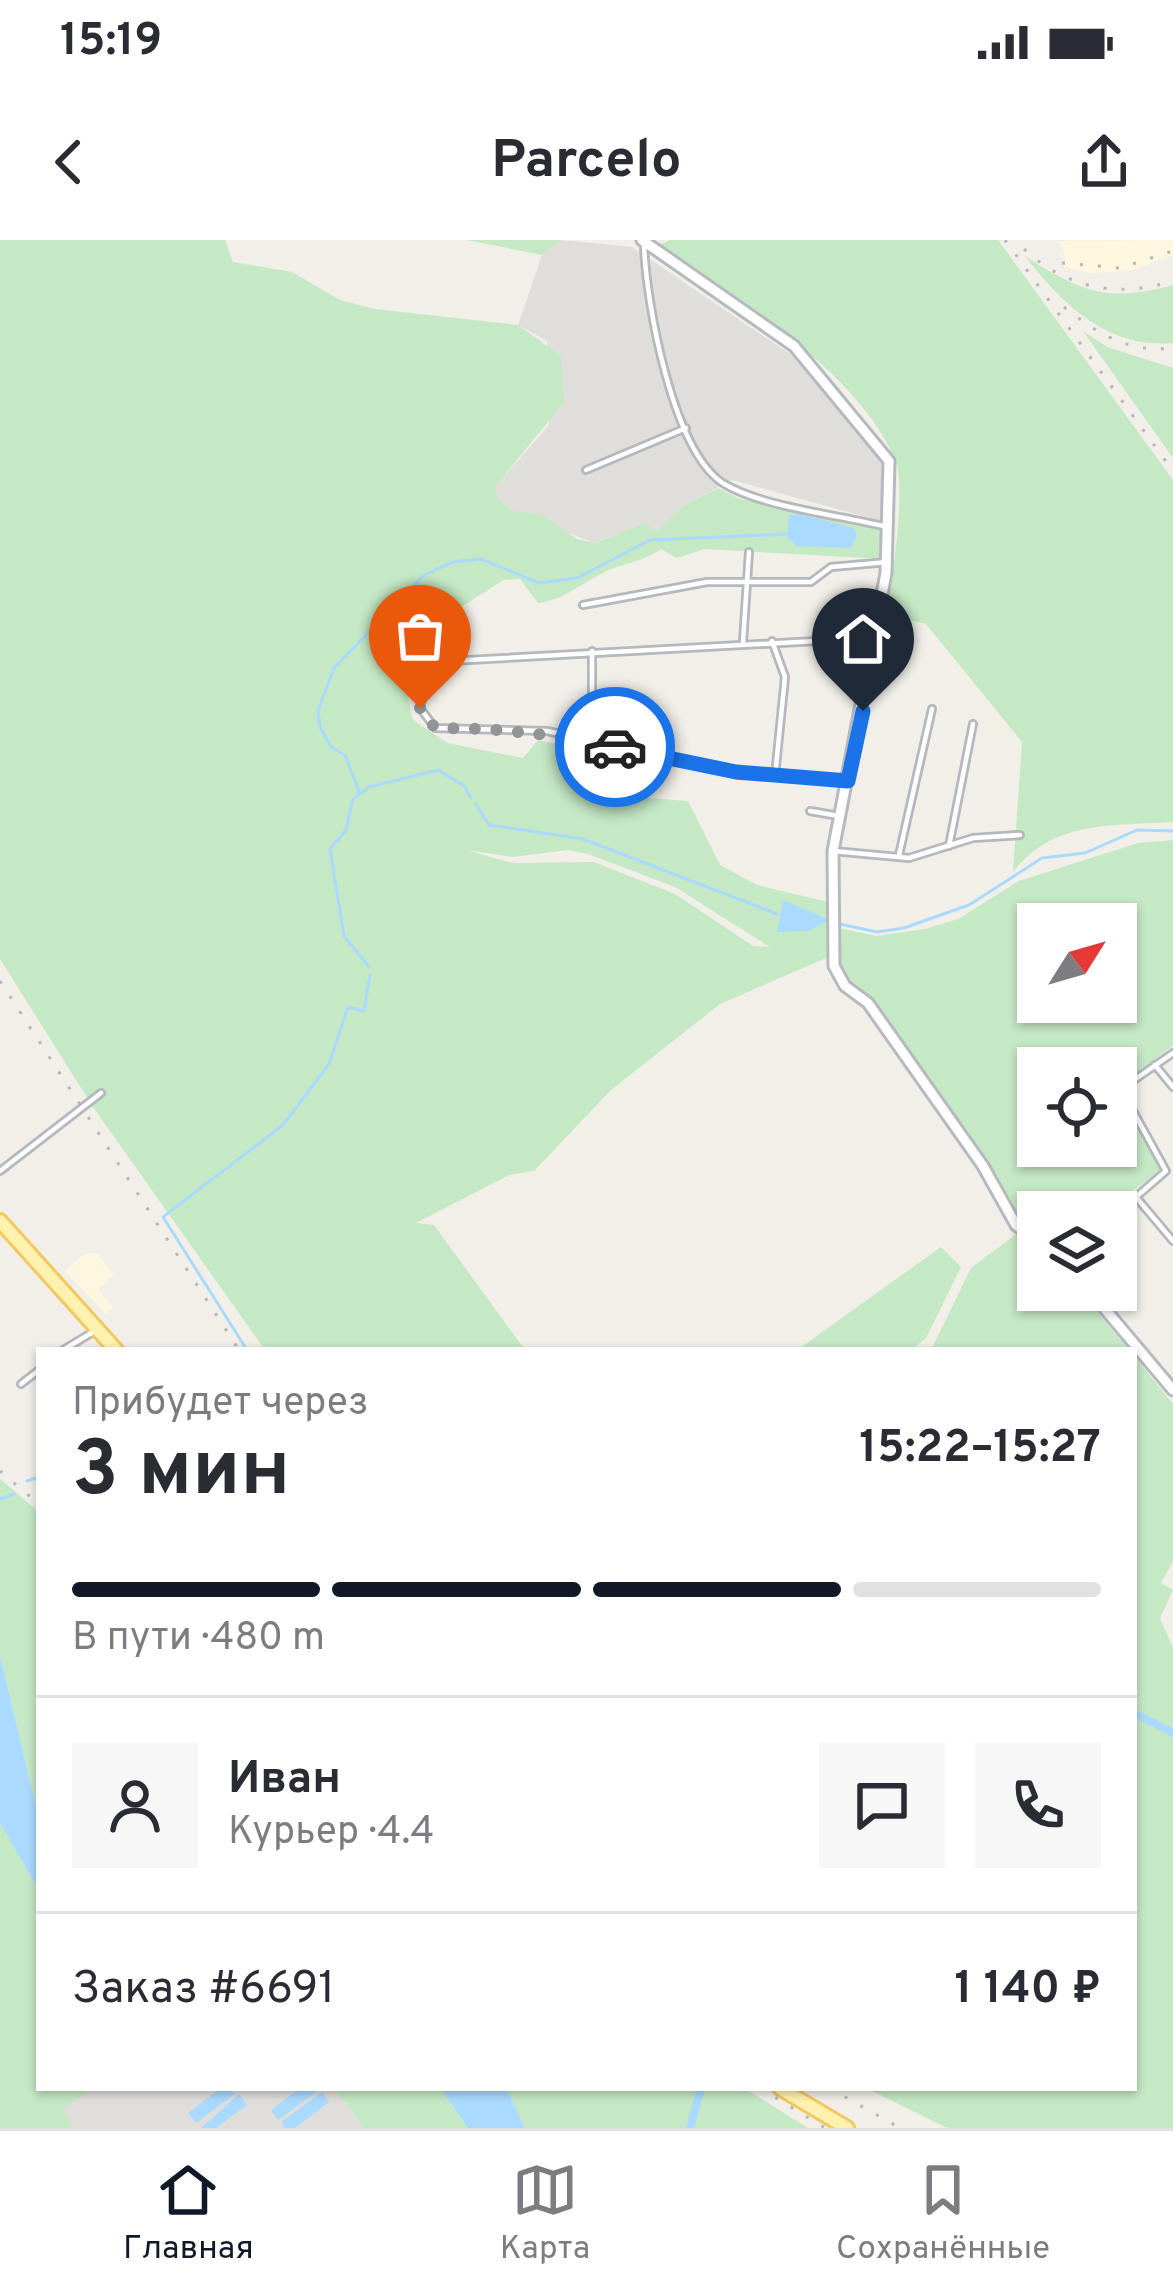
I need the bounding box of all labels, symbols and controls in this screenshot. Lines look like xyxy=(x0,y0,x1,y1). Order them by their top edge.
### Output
text: 15:19 xyxy=(60,14,162,71)
text: Parcelo xyxy=(491,128,682,197)
icon: back xyxy=(36,129,102,195)
icon: share xyxy=(1071,129,1137,195)
pin xyxy=(369,585,471,708)
pin xyxy=(812,588,914,711)
icon: bag xyxy=(387,603,453,669)
icon: home xyxy=(830,606,896,672)
courier xyxy=(555,687,675,807)
icon: car xyxy=(582,714,648,780)
north arrow xyxy=(1017,903,1137,1023)
map controls xyxy=(1017,903,1137,1311)
button: locate xyxy=(1017,1047,1137,1167)
button: layers xyxy=(1017,1191,1137,1311)
text: Прибудет через xyxy=(72,1380,369,1429)
text: 15:22–15:27 xyxy=(859,1421,1101,1478)
text: 3 мин xyxy=(72,1424,290,1523)
text: В пути · 480 m xyxy=(72,1615,325,1664)
button: person xyxy=(72,1742,198,1868)
button: chat xyxy=(819,1742,945,1868)
button: phone xyxy=(975,1742,1101,1868)
text: Иван xyxy=(228,1752,341,1809)
text: Курьер · 4.4 xyxy=(228,1809,434,1858)
text: Заказ #6691 xyxy=(72,1962,335,2019)
text: 1 140 ₽ xyxy=(954,1962,1101,2019)
tab: Главная xyxy=(123,2157,254,2271)
tab: Карта xyxy=(500,2157,590,2271)
tab: Сохранённые xyxy=(836,2157,1050,2271)

